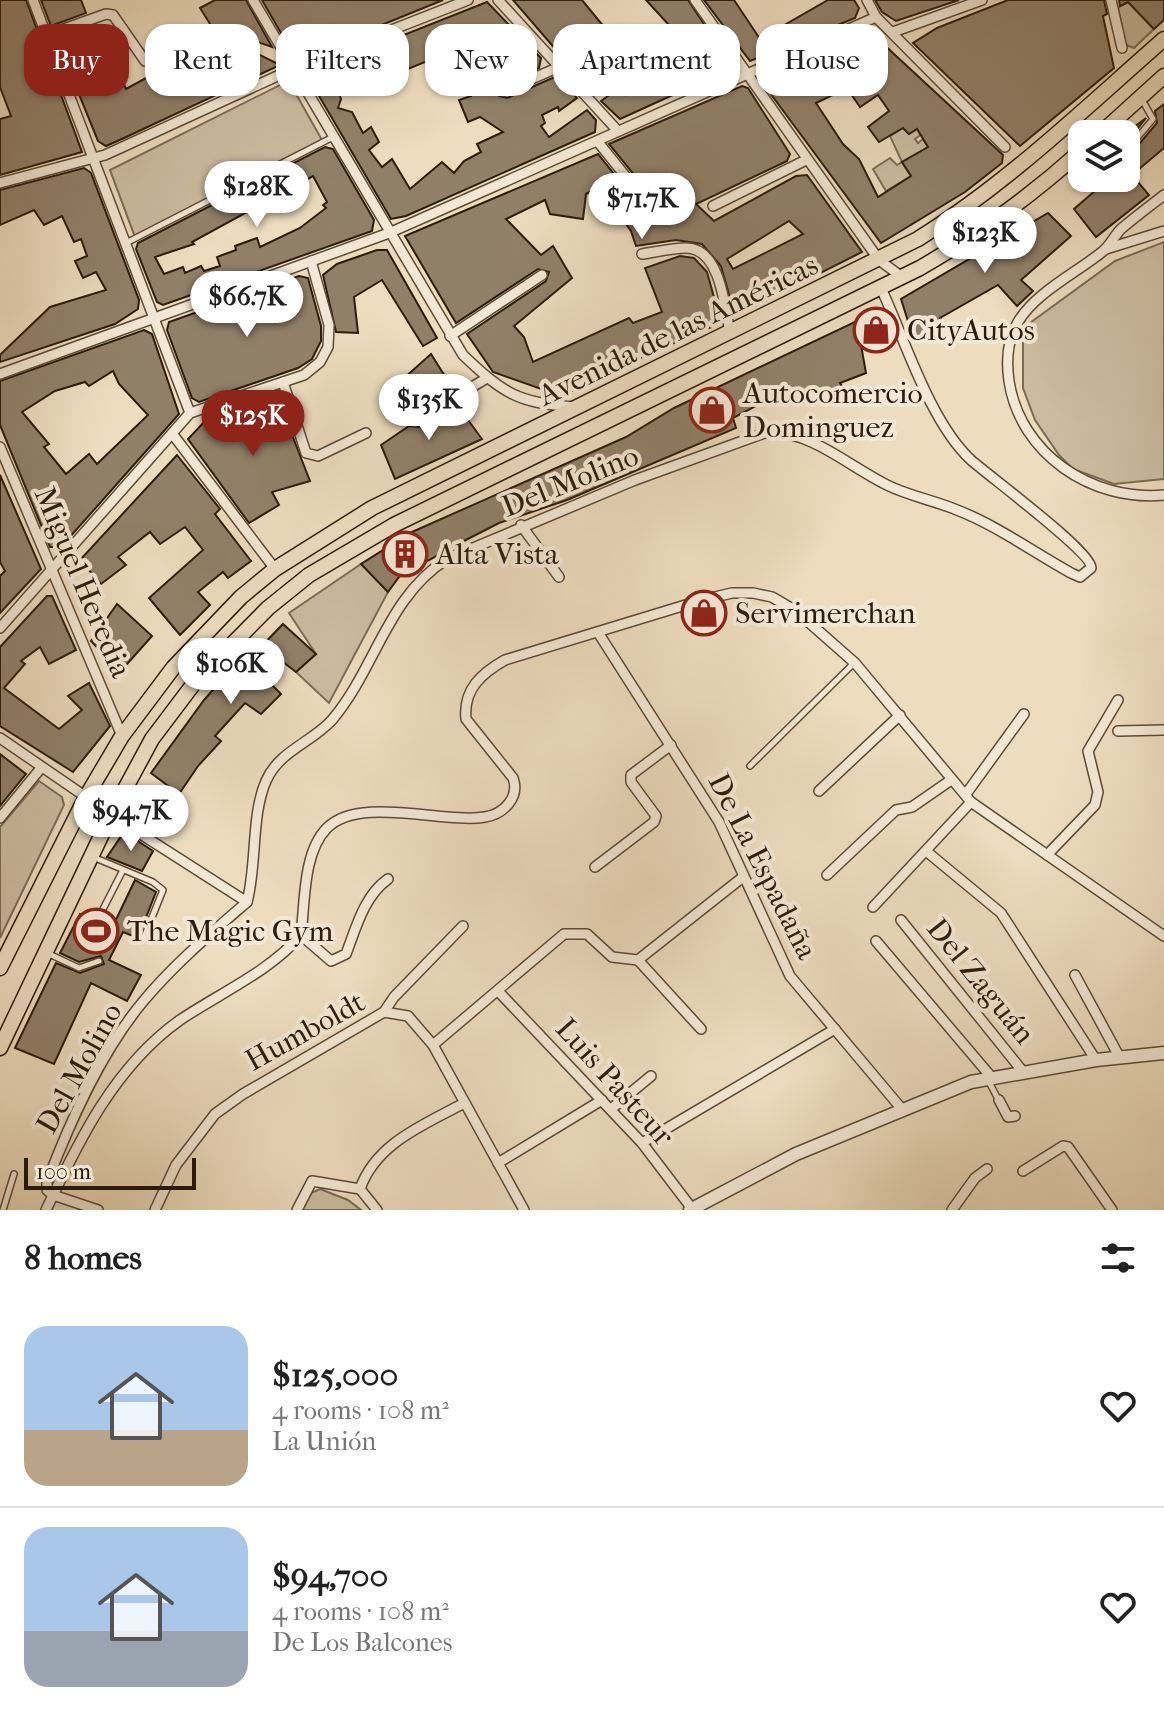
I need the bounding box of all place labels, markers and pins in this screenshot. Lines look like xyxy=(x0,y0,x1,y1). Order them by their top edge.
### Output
pin: $128K xyxy=(201,161,313,229)
pin: $71.7K xyxy=(577,173,707,241)
pin: $123K xyxy=(929,207,1041,275)
pin: $66.7K xyxy=(182,271,312,339)
shop icon: CityAutos xyxy=(852,306,900,354)
place label: CityAutos xyxy=(907,313,1035,348)
pin: $135K xyxy=(373,374,485,442)
place label: Autocomercio Dominguez xyxy=(742,376,923,445)
shop icon: Autocomercio Dominguez xyxy=(688,386,736,434)
pin: $125K xyxy=(197,390,309,458)
building icon: Alta Vista xyxy=(381,530,429,578)
place label: Alta Vista xyxy=(435,537,560,572)
shop icon: Servimerchan xyxy=(680,589,728,637)
place label: Servimerchan xyxy=(735,596,916,631)
pin: $106K xyxy=(175,638,287,706)
pin: $94.7K xyxy=(66,785,196,853)
sports icon: The Magic Gym xyxy=(72,907,120,955)
place label: The Magic Gym xyxy=(127,914,334,949)

